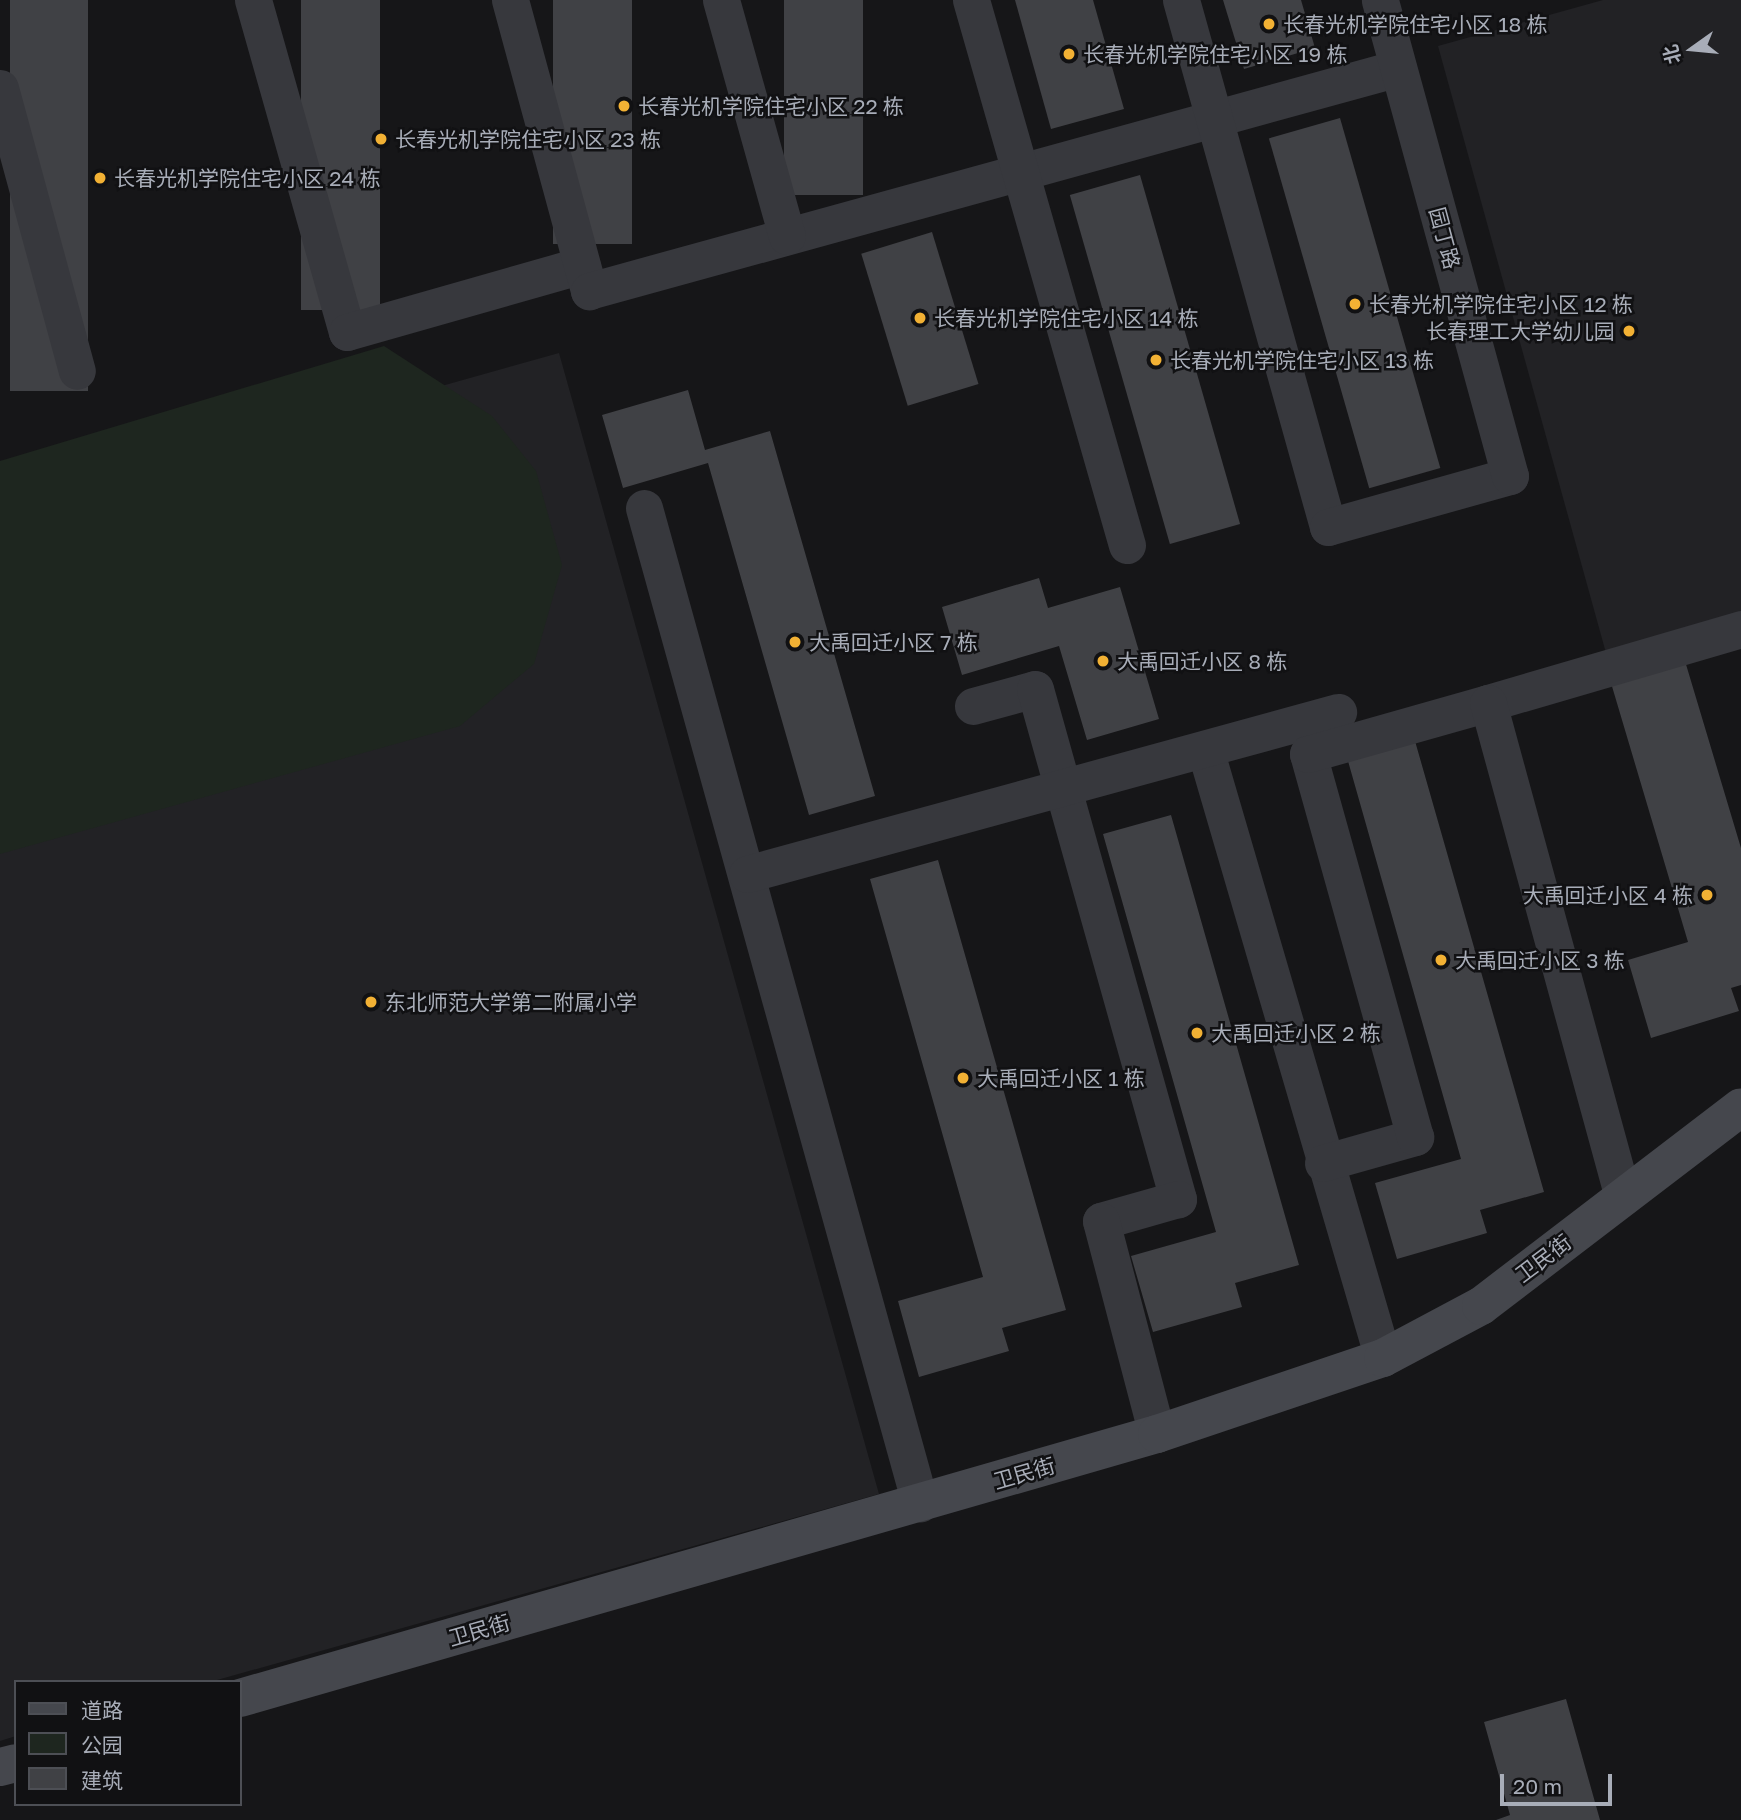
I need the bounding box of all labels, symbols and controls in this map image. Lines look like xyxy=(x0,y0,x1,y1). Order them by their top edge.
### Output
place label: 长春光机学院住宅小区 18 栋 xyxy=(1283,11,1547,37)
north arrow xyxy=(1657,14,1727,84)
marker: 长春光机学院住宅小区 18 栋 xyxy=(1261,16,1277,32)
place label: 长春光机学院住宅小区 19 栋 xyxy=(1083,41,1347,67)
text: 北 xyxy=(1658,42,1685,67)
marker: 长春光机学院住宅小区 19 栋 xyxy=(1061,46,1077,62)
place label: 长春光机学院住宅小区 22 栋 xyxy=(638,93,904,119)
marker: 长春光机学院住宅小区 22 栋 xyxy=(616,98,632,114)
place label: 长春光机学院住宅小区 23 栋 xyxy=(395,126,661,152)
marker: 长春光机学院住宅小区 23 栋 xyxy=(373,131,389,147)
place label: 长春光机学院住宅小区 24 栋 xyxy=(114,165,380,191)
marker: 长春光机学院住宅小区 24 栋 xyxy=(92,170,108,186)
street label: 园丁路 xyxy=(1425,204,1465,272)
place label: 长春光机学院住宅小区 12 栋 xyxy=(1369,291,1633,317)
marker: 长春光机学院住宅小区 12 栋 xyxy=(1347,296,1363,312)
place label: 长春光机学院住宅小区 14 栋 xyxy=(934,305,1198,331)
marker: 长春光机学院住宅小区 14 栋 xyxy=(912,310,928,326)
place label: 长春理工大学幼儿园 xyxy=(1426,318,1615,344)
marker: 长春理工大学幼儿园 xyxy=(1621,323,1637,339)
place label: 长春光机学院住宅小区 13 栋 xyxy=(1170,347,1434,373)
marker: 长春光机学院住宅小区 13 栋 xyxy=(1148,352,1164,368)
place label: 大禹回迁小区 7 栋 xyxy=(809,629,978,655)
marker: 大禹回迁小区 7 栋 xyxy=(787,634,803,650)
place label: 大禹回迁小区 8 栋 xyxy=(1117,648,1287,674)
marker: 大禹回迁小区 8 栋 xyxy=(1095,653,1111,669)
place label: 大禹回迁小区 4 栋 xyxy=(1523,882,1693,908)
marker: 大禹回迁小区 4 栋 xyxy=(1699,887,1715,903)
place label: 大禹回迁小区 3 栋 xyxy=(1455,947,1625,973)
marker: 大禹回迁小区 3 栋 xyxy=(1433,952,1449,968)
place label: 东北师范大学第二附属小学 xyxy=(385,989,637,1015)
marker: 东北师范大学第二附属小学 xyxy=(363,994,379,1010)
place label: 大禹回迁小区 2 栋 xyxy=(1211,1020,1381,1046)
marker: 大禹回迁小区 2 栋 xyxy=(1189,1025,1205,1041)
place label: 大禹回迁小区 1 栋 xyxy=(977,1065,1145,1091)
marker: 大禹回迁小区 1 栋 xyxy=(955,1070,971,1086)
street label: 卫民街 xyxy=(1510,1229,1576,1287)
street label: 卫民街 xyxy=(990,1452,1058,1494)
street label: 卫民街 xyxy=(445,1609,513,1651)
legend xyxy=(14,1680,242,1806)
text: 道路 xyxy=(81,1697,123,1723)
text: 公园 xyxy=(81,1732,123,1758)
scale bar xyxy=(1503,1760,1615,1804)
text: 建筑 xyxy=(81,1767,123,1793)
text: 20 m xyxy=(1513,1773,1562,1799)

